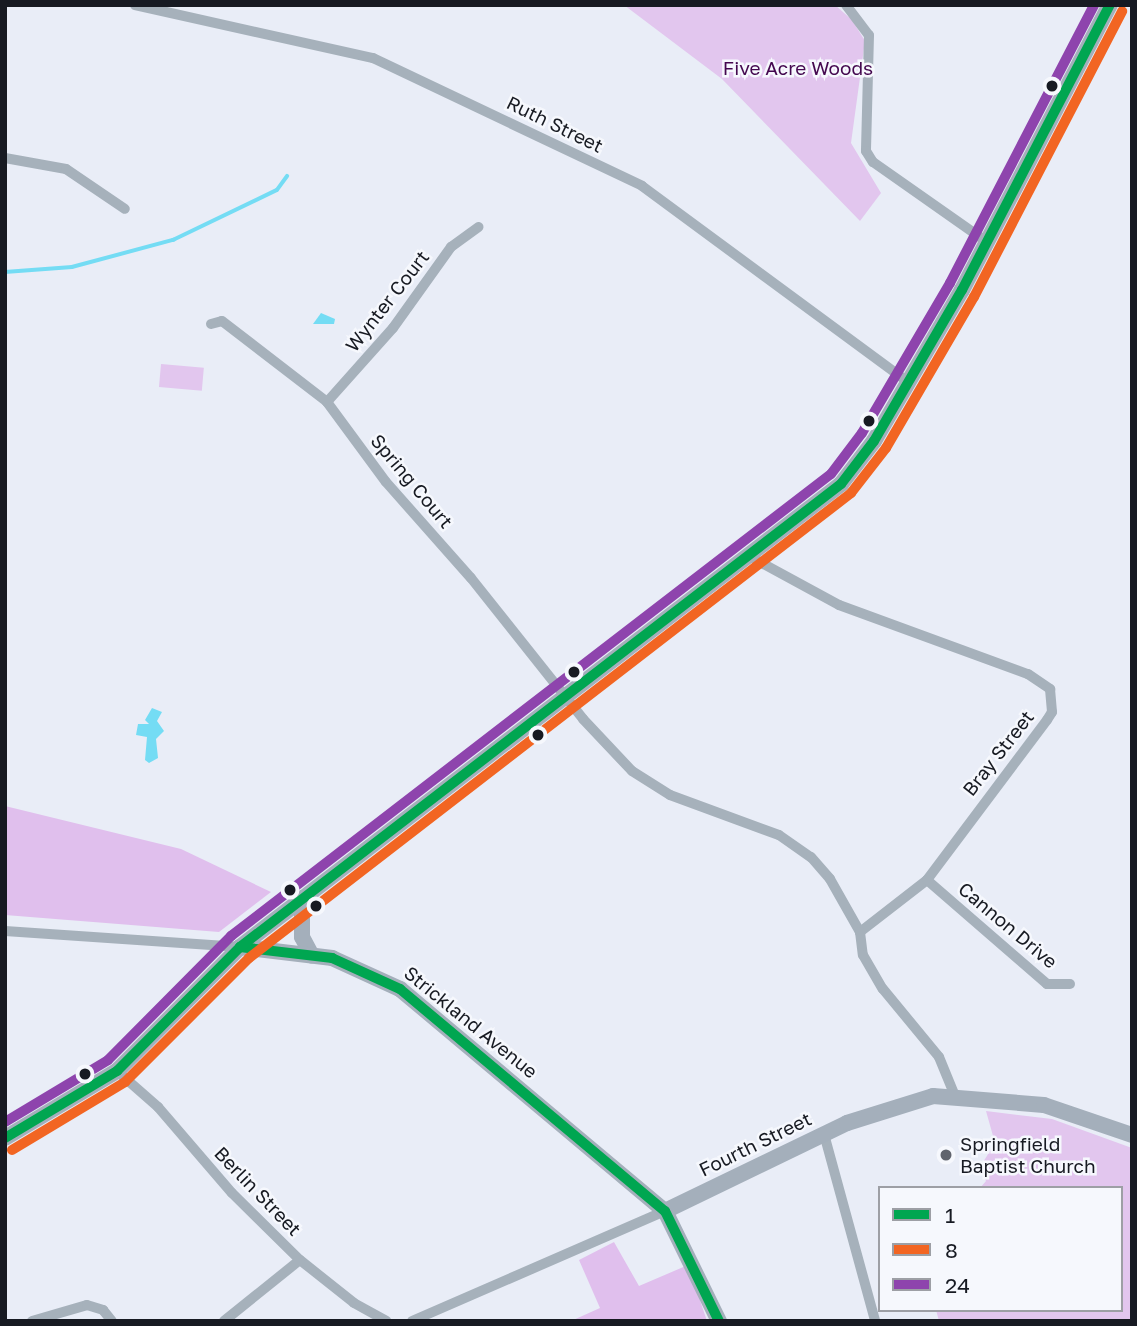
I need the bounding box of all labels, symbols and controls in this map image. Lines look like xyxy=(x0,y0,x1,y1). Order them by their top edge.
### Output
park label: Five Acre Woods xyxy=(723,57,873,79)
unlabelled marker xyxy=(1045,79,1059,93)
street label: Ruth Street xyxy=(503,91,607,157)
street label: Wynter Court xyxy=(340,246,434,356)
unlabelled marker xyxy=(862,414,876,428)
street label: Spring Court xyxy=(366,429,458,533)
unlabelled marker xyxy=(567,665,581,679)
street label: Bray Street xyxy=(958,706,1038,800)
unlabelled marker xyxy=(531,728,545,742)
street label: Cannon Drive xyxy=(954,877,1062,973)
unlabelled marker xyxy=(283,883,297,897)
unlabelled marker xyxy=(309,899,323,913)
street label: Strickland Avenue xyxy=(400,961,542,1083)
unlabelled marker xyxy=(78,1067,92,1081)
street label: Fourth Street xyxy=(695,1107,815,1181)
place label: Springfield Baptist Church xyxy=(960,1133,1096,1177)
street label: Berlin Street xyxy=(210,1142,306,1240)
marker: Springfield Baptist Church xyxy=(938,1147,954,1163)
legend xyxy=(878,1186,1123,1312)
text: 1 xyxy=(945,1202,955,1228)
text: 8 xyxy=(945,1237,958,1263)
text: 24 xyxy=(945,1272,970,1298)

